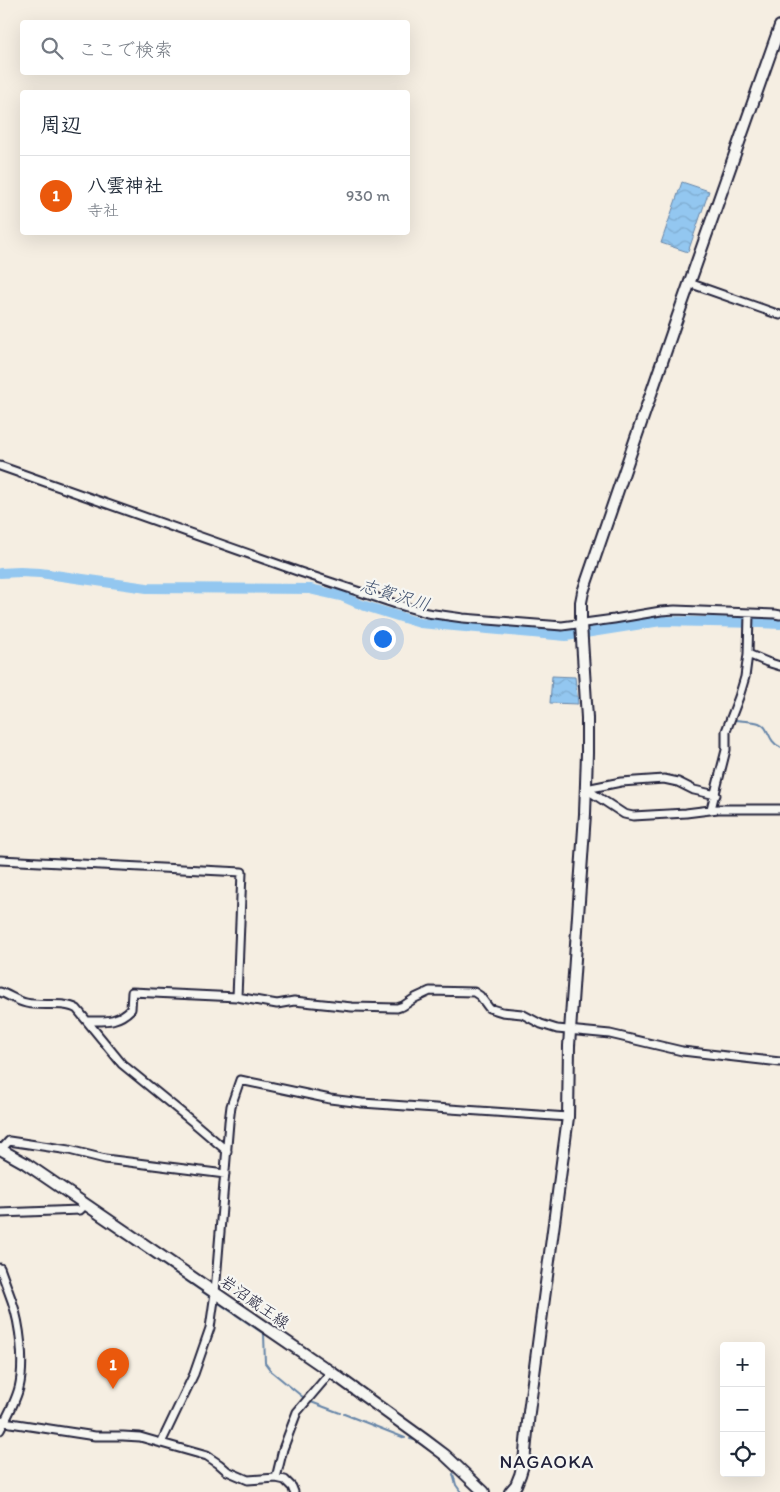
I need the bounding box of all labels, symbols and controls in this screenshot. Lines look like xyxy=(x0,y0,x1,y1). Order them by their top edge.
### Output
search box xyxy=(20,20,410,75)
icon: search xyxy=(38,34,66,62)
text: ここで検索 xyxy=(78,38,173,61)
text: 周辺 xyxy=(40,112,82,137)
text: 八雲神社 xyxy=(87,174,163,197)
text: 1 xyxy=(52,186,60,205)
text: 930 m xyxy=(346,186,390,205)
text: 寺社 xyxy=(87,201,119,220)
water label: 志賀沢川 xyxy=(357,574,433,616)
your location xyxy=(370,626,396,652)
street label: 岩沼蔵王線 xyxy=(217,1271,293,1333)
map controls xyxy=(720,1342,765,1477)
button: + xyxy=(720,1342,765,1387)
pin: 1 xyxy=(97,1348,129,1389)
button: − xyxy=(720,1387,765,1432)
button: locate xyxy=(720,1432,765,1477)
district label: NAGAOKA xyxy=(500,1450,594,1473)

